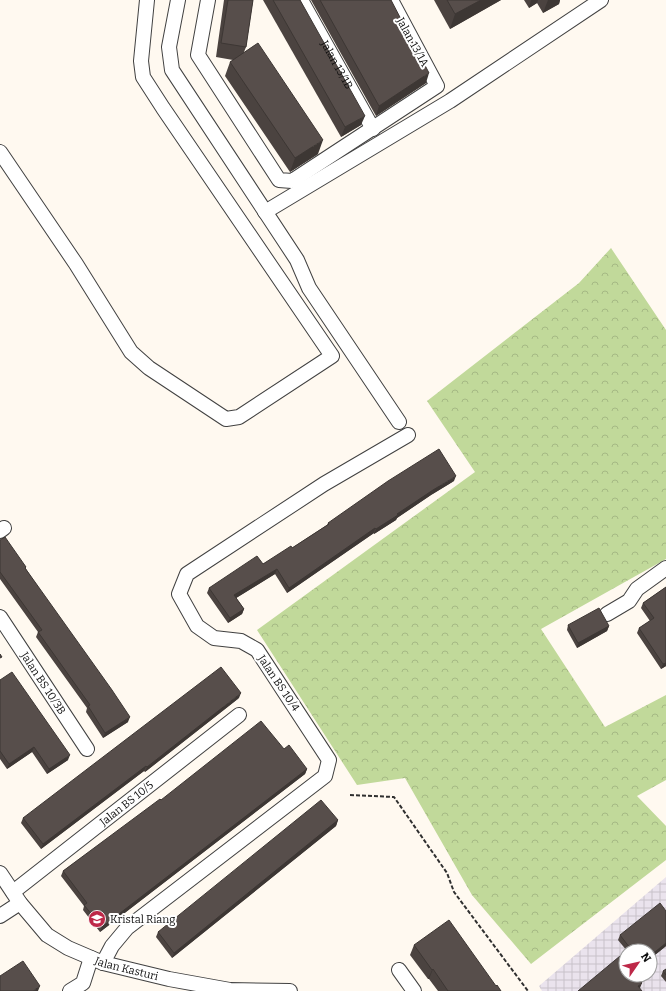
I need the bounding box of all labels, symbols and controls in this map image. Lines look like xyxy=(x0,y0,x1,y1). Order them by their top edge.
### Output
street label: Jalan 13/1A xyxy=(393,15,431,69)
street label: Jalan 13/1B xyxy=(317,37,355,91)
street label: Jalan BS 10/3B xyxy=(17,649,68,717)
street label: Jalan BS 10/4 xyxy=(254,652,302,714)
street label: Jalan BS 10/5 xyxy=(97,779,156,829)
school or university icon: Kristal Riang xyxy=(87,909,107,929)
place label: Kristal Riang xyxy=(110,913,175,926)
north arrow xyxy=(618,943,658,983)
text: N xyxy=(638,951,654,965)
street label: Jalan Kasturi xyxy=(92,954,160,983)

